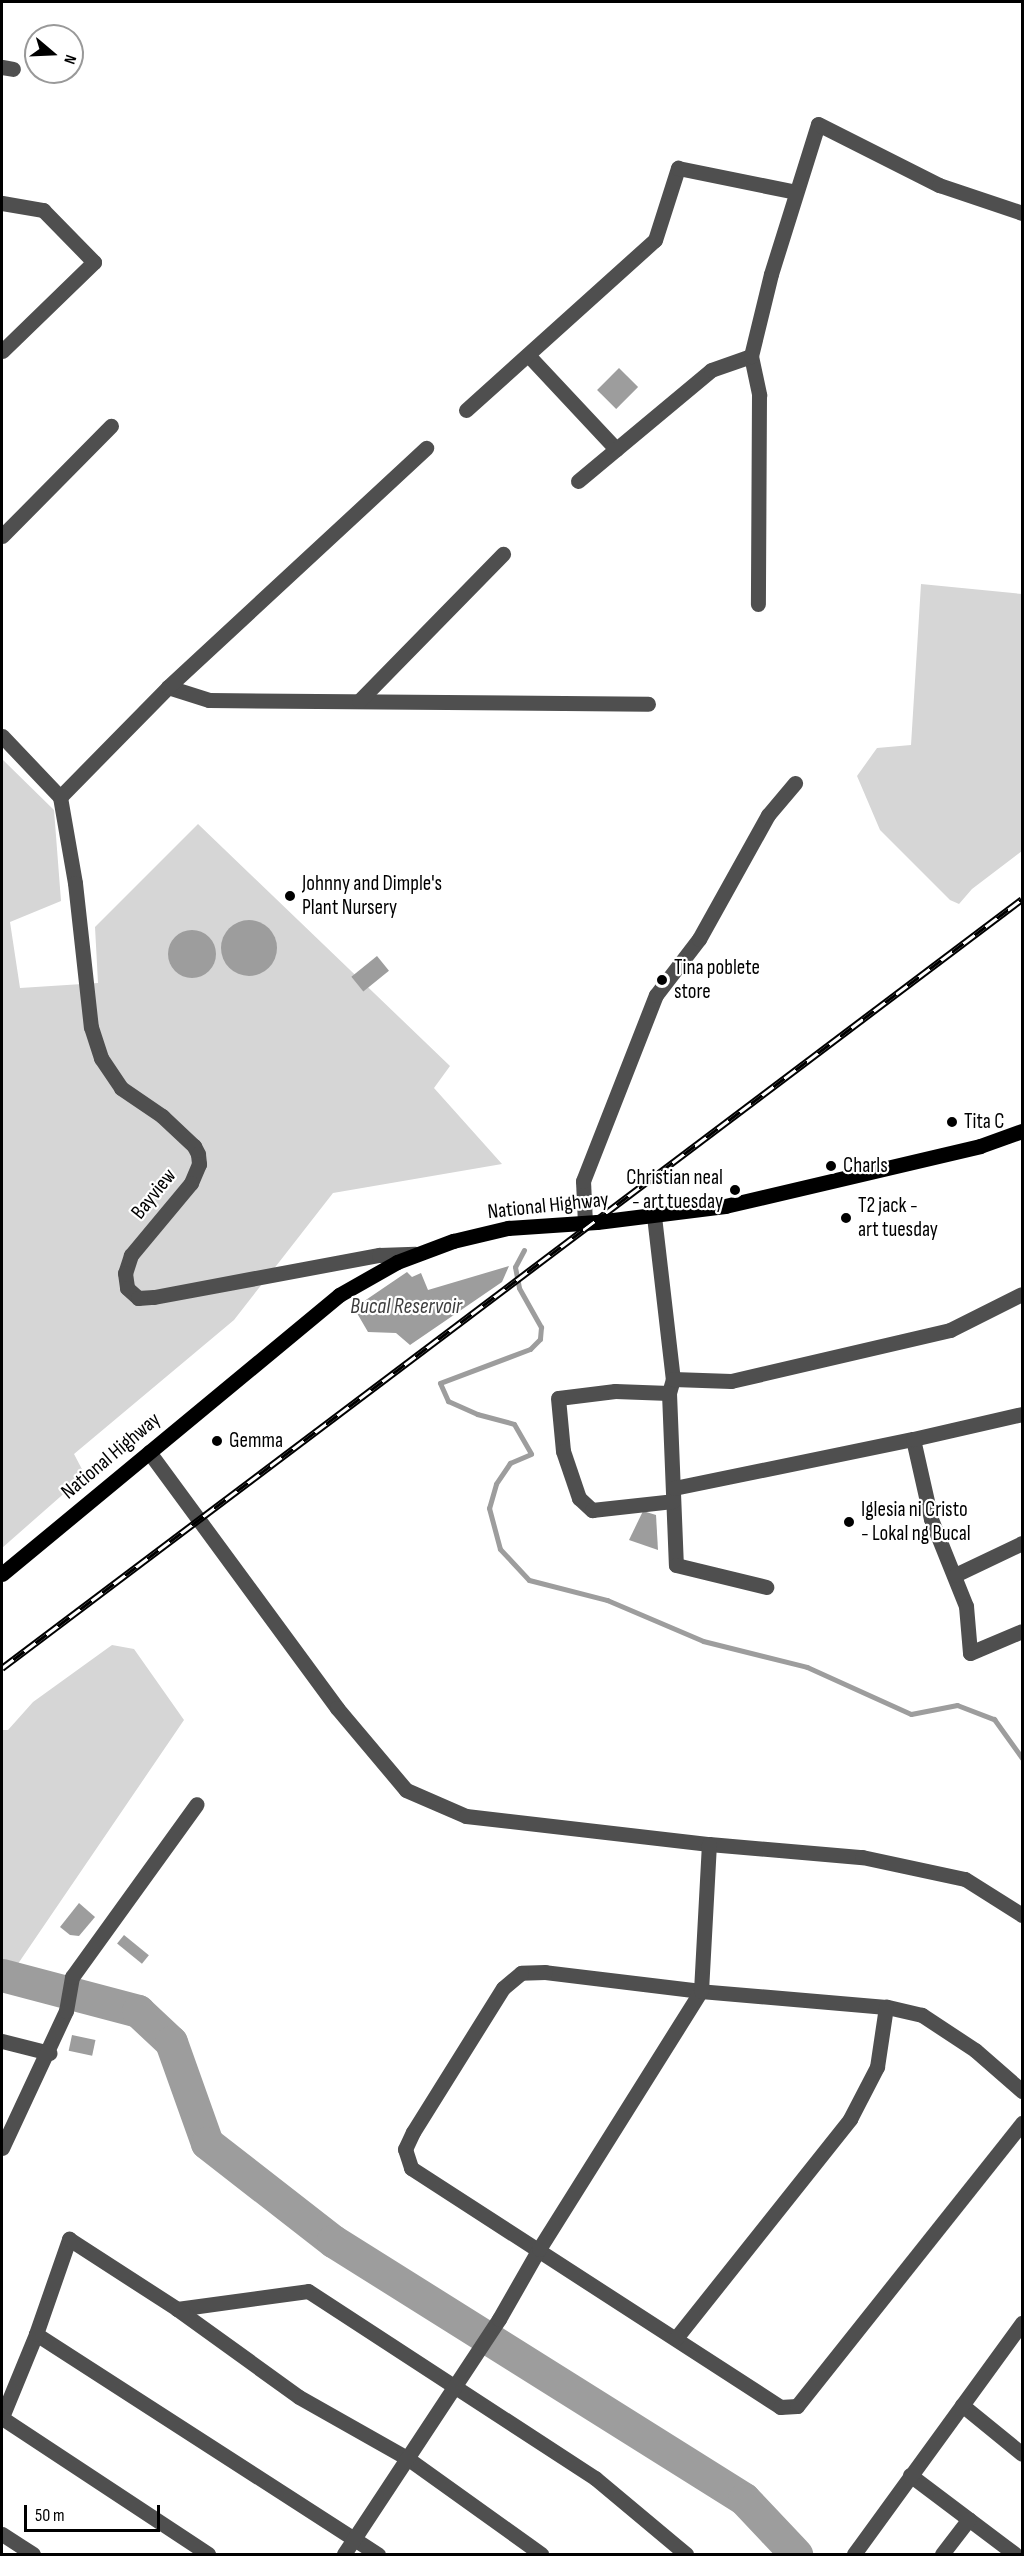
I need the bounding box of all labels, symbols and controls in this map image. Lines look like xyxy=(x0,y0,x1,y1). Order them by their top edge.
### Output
north arrow xyxy=(24,24,84,84)
text: N xyxy=(59,52,80,66)
place label: Johnny and Dimple's Plant Nursery xyxy=(302,871,442,921)
marker: Johnny and Dimple's Plant Nursery xyxy=(283,889,297,903)
place label: Tina poblete store xyxy=(674,955,760,1005)
marker: Tina poblete store xyxy=(655,973,669,987)
place label: Tita C xyxy=(964,1109,1004,1135)
marker: Tita C xyxy=(945,1115,959,1129)
place label: Charls xyxy=(843,1153,888,1179)
marker: Charls xyxy=(824,1159,838,1173)
street label: Bayview xyxy=(126,1164,182,1224)
place label: Christian neal - art tuesday xyxy=(626,1165,723,1215)
marker: Christian neal - art tuesday xyxy=(728,1183,742,1197)
street label: National Highway xyxy=(486,1187,610,1225)
place label: T2 jack - art tuesday xyxy=(858,1193,938,1243)
marker: T2 jack - art tuesday xyxy=(839,1211,853,1225)
water label: Bucal Reservoir xyxy=(350,1294,462,1320)
street label: National Highway xyxy=(56,1407,166,1505)
place label: Gemma xyxy=(229,1428,283,1454)
marker: Gemma xyxy=(210,1434,224,1448)
place label: Iglesia ni Cristo - Lokal ng Bucal xyxy=(861,1497,971,1547)
marker: Iglesia ni Cristo - Lokal ng Bucal xyxy=(842,1515,856,1529)
scale bar xyxy=(27,2493,164,2531)
text: 50 m xyxy=(35,2505,65,2526)

